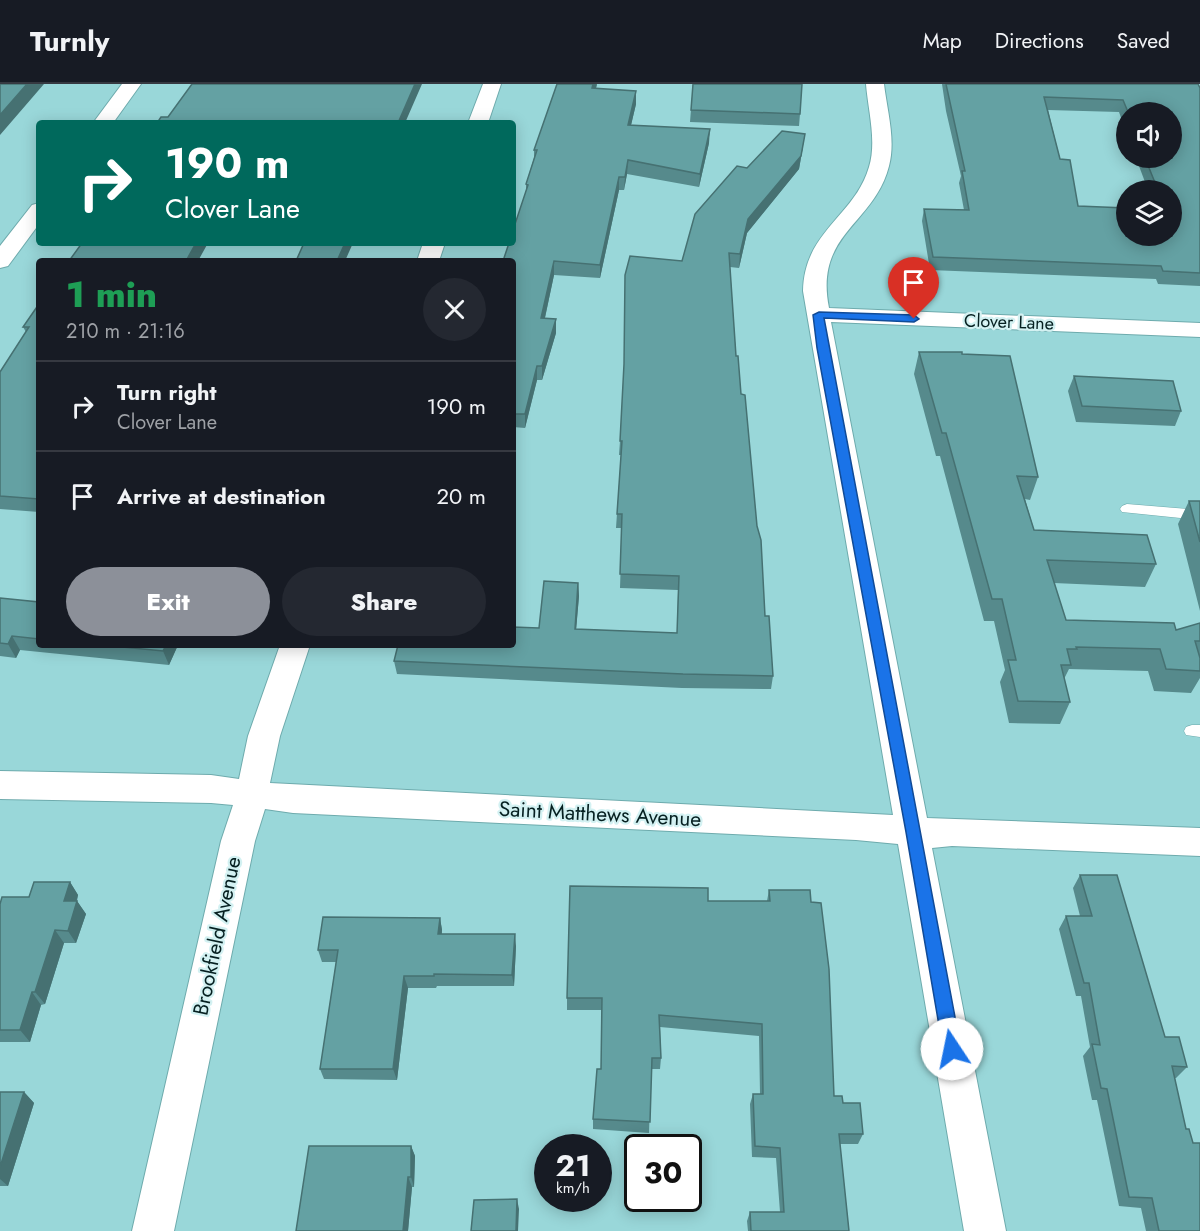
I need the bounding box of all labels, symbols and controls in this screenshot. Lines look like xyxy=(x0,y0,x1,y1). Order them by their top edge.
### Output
text: Turnly xyxy=(30,21,109,62)
text: Map xyxy=(923,26,962,56)
text: Directions xyxy=(995,26,1084,56)
text: Saved xyxy=(1117,26,1170,56)
map controls xyxy=(1116,102,1182,246)
button: sound xyxy=(1116,102,1182,168)
text: 190 m xyxy=(165,133,289,194)
icon: right xyxy=(66,144,144,222)
button: layers xyxy=(1116,180,1182,246)
text: Clover Lane xyxy=(165,189,300,228)
pin xyxy=(888,257,939,319)
icon: arrive xyxy=(897,266,930,299)
text: 1 min xyxy=(66,268,157,320)
button: close xyxy=(423,278,486,341)
street label: Clover Lane xyxy=(964,307,1054,337)
text: 210 m · 21:16 xyxy=(66,317,185,346)
text: Turn right xyxy=(117,376,217,408)
icon: right xyxy=(66,390,99,423)
text: 190 m xyxy=(426,390,486,422)
text: Clover Lane xyxy=(117,408,217,437)
icon: arrive xyxy=(66,480,99,513)
text: Arrive at destination xyxy=(117,480,326,512)
text: 20 m xyxy=(437,480,486,512)
button: Exit xyxy=(66,567,270,636)
button: Share xyxy=(282,567,486,636)
street label: Saint Matthews Avenue xyxy=(498,794,702,834)
street label: Brookfield Avenue xyxy=(186,854,249,1018)
position arrow xyxy=(920,1017,984,1081)
speed limit sign: 30 xyxy=(624,1134,702,1212)
text: 21 xyxy=(556,1144,590,1187)
text: km/h xyxy=(556,1177,590,1199)

